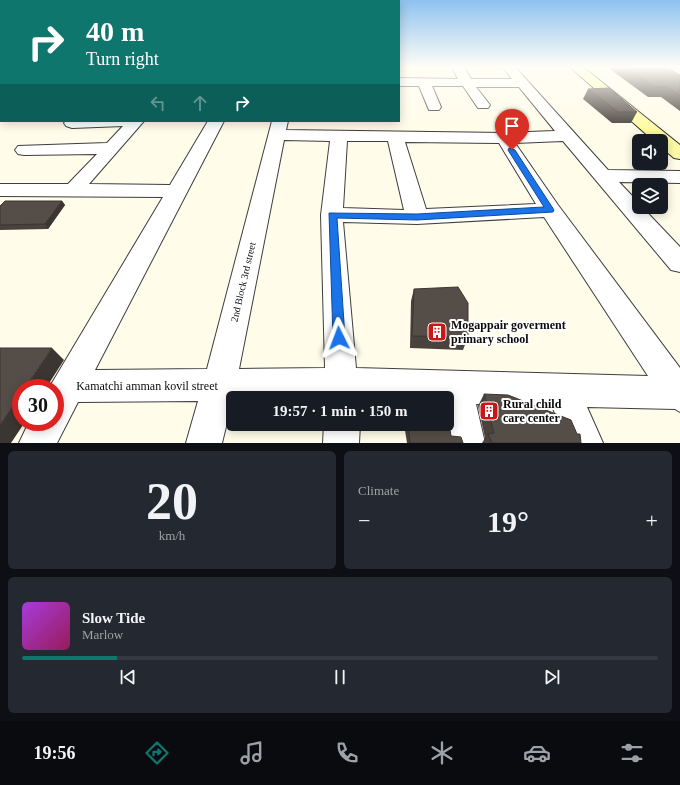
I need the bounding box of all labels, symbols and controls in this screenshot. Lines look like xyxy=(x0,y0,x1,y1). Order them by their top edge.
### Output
icon: right xyxy=(20,16,72,68)
text: 40 m xyxy=(86,16,144,47)
text: Turn right xyxy=(86,49,159,69)
icon: left xyxy=(147,92,169,114)
icon: ahead xyxy=(189,92,211,114)
icon: right xyxy=(231,92,253,114)
pin xyxy=(495,109,529,150)
icon: arrive xyxy=(501,115,523,137)
map controls xyxy=(632,134,668,214)
button: sound xyxy=(632,134,668,170)
button: layers xyxy=(632,178,668,214)
street label: 2nd Block 3rd street xyxy=(228,241,258,323)
position arrow xyxy=(318,317,360,359)
place label: Mogappair goverment primary school xyxy=(451,318,566,346)
building icon: Mogappair goverment primary school xyxy=(426,321,448,343)
speed limit sign: 30 xyxy=(12,379,64,431)
street label: Kamatchi amman kovil street xyxy=(76,379,218,393)
place label: Rural child care center xyxy=(503,397,562,425)
building icon: Rural child care center xyxy=(478,400,500,422)
text: 19:57 · 1 min · 150 m xyxy=(273,403,408,419)
text: 20 xyxy=(146,473,198,530)
text: Climate xyxy=(358,483,399,498)
text: 19° xyxy=(487,505,529,538)
text: − xyxy=(358,508,370,533)
text: + xyxy=(646,508,658,533)
text: km/h xyxy=(159,528,185,543)
text: Slow Tide xyxy=(82,610,145,626)
text: Marlow xyxy=(82,627,123,642)
icon: previous xyxy=(117,666,139,688)
icon: pause xyxy=(329,666,351,688)
icon: next xyxy=(541,666,563,688)
icon: directions xyxy=(143,739,171,767)
icon: music xyxy=(238,739,266,767)
icon: phone xyxy=(333,739,361,767)
icon: climate xyxy=(428,739,456,767)
icon: car xyxy=(523,739,551,767)
icon: filters xyxy=(618,739,646,767)
text: 19:56 xyxy=(34,743,76,763)

